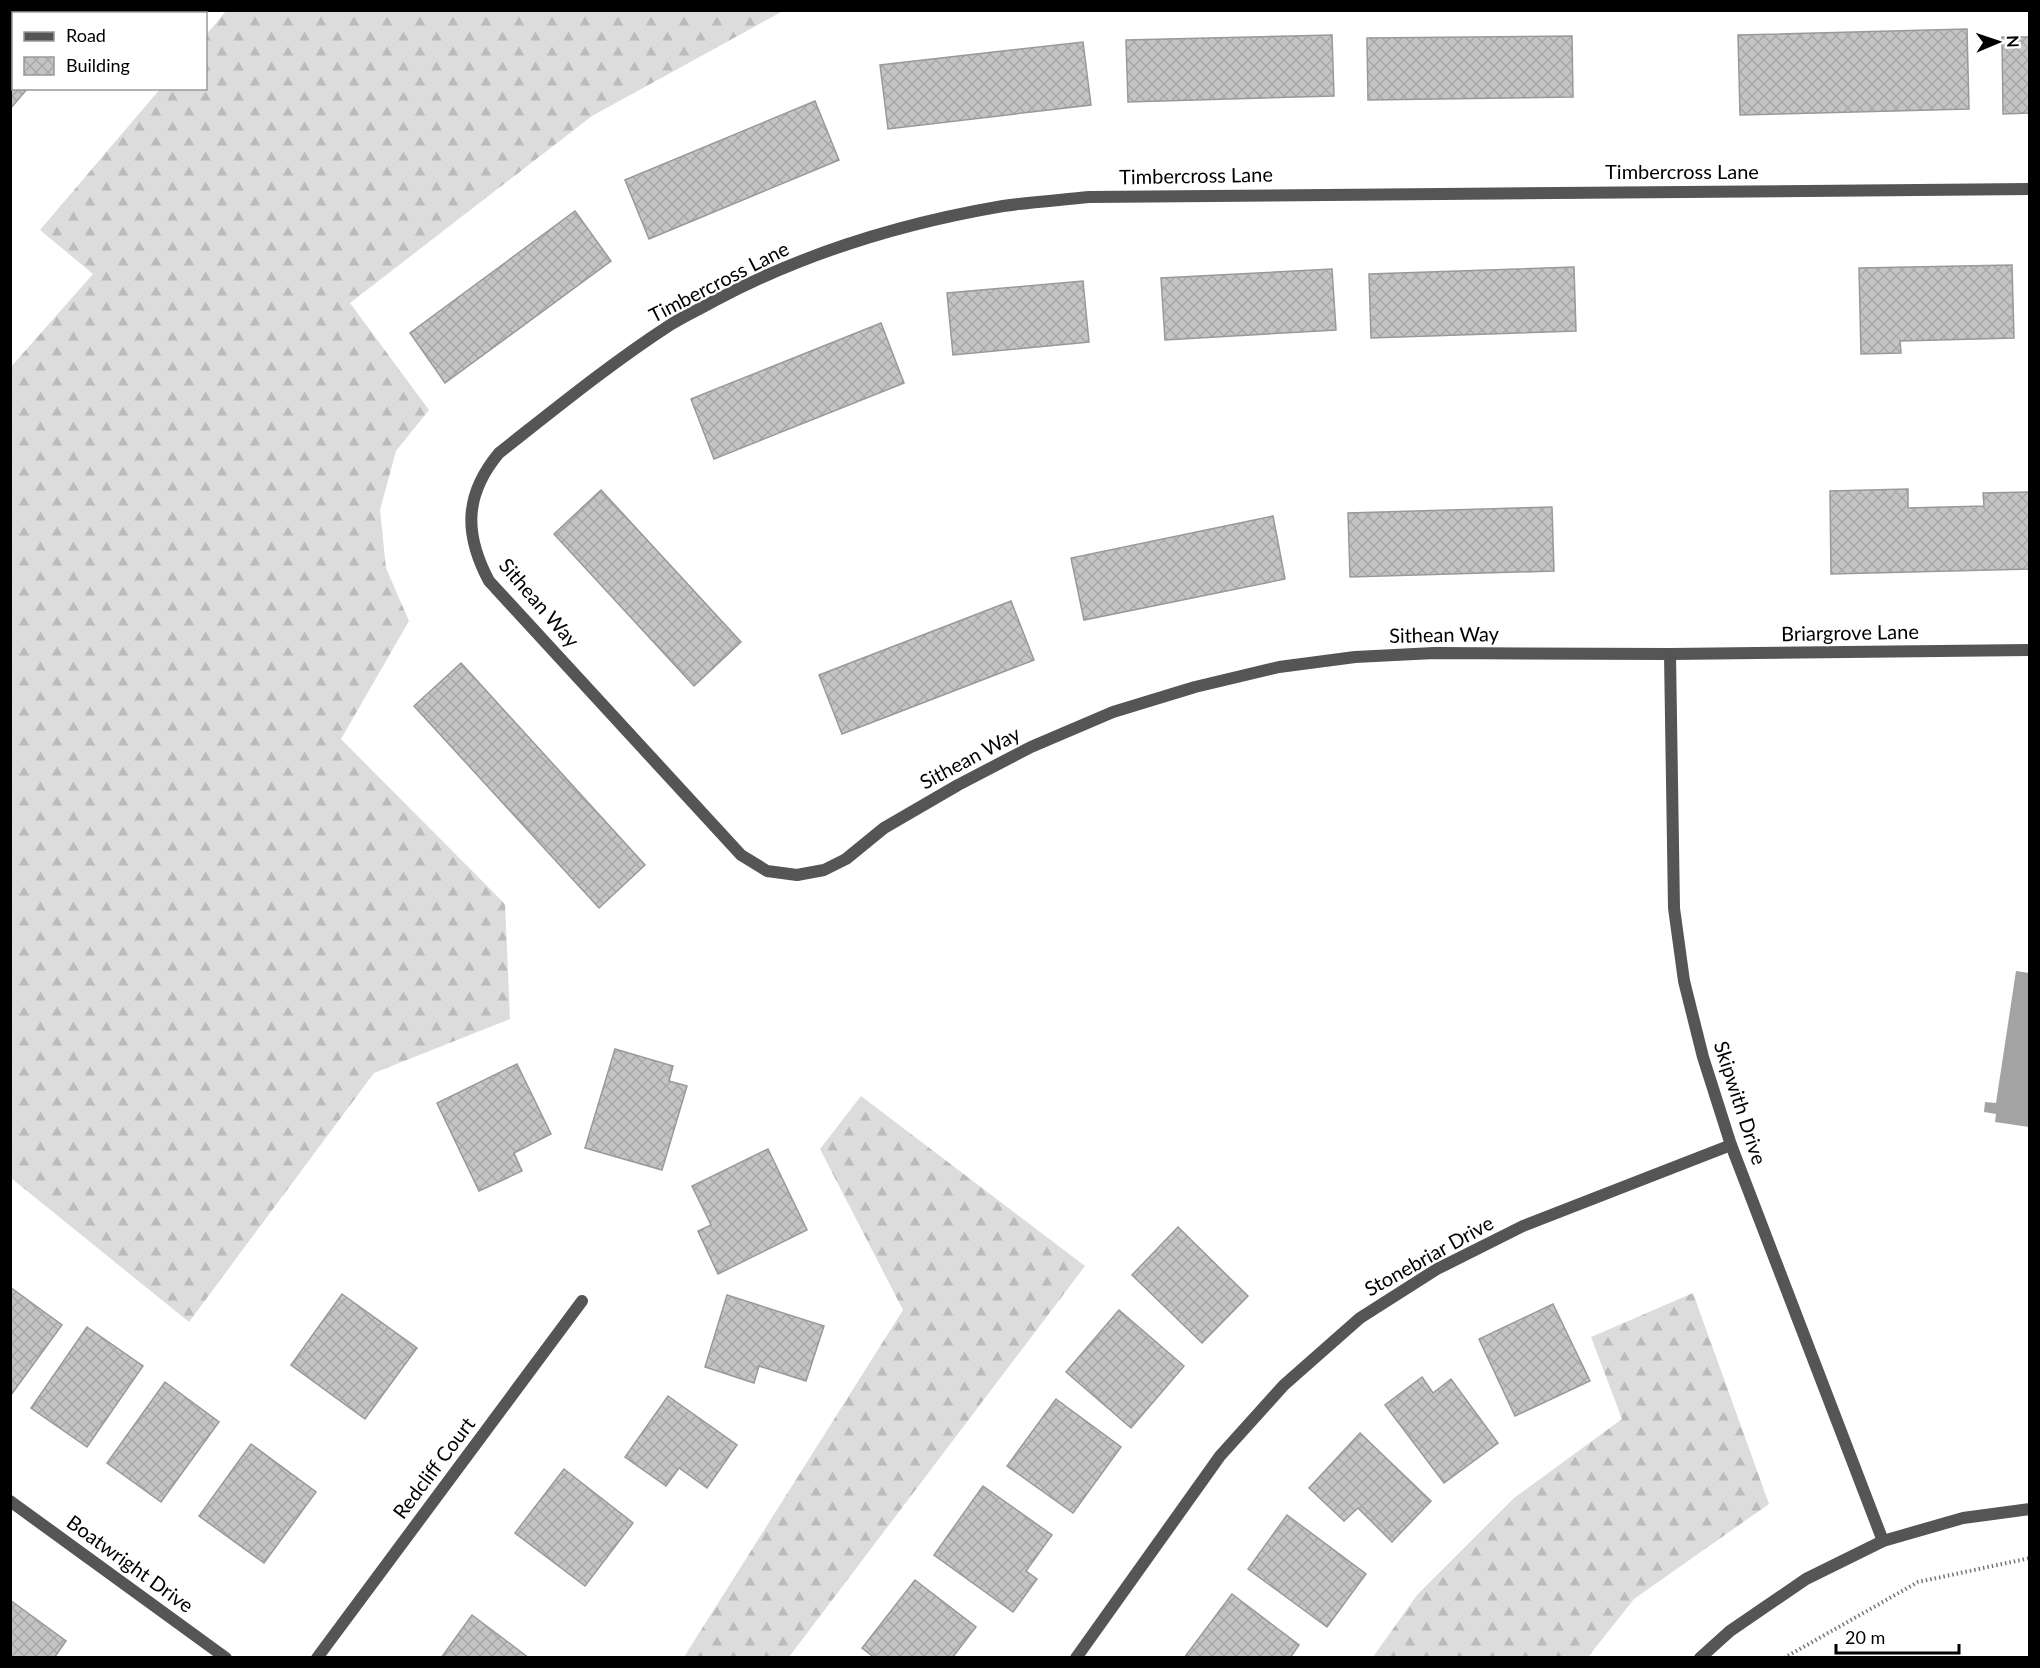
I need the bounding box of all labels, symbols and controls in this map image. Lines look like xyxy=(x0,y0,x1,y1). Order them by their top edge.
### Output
legend xyxy=(12,12,207,90)
north arrow xyxy=(1968,12,2028,72)
text: Road xyxy=(66,24,106,46)
text: N xyxy=(2004,35,2023,48)
text: Building xyxy=(66,54,130,76)
street label: Timbercross Lane xyxy=(1605,159,1759,183)
street label: Timbercross Lane xyxy=(1119,162,1273,188)
street label: Timbercross Lane xyxy=(645,236,792,327)
street label: Sithean Way xyxy=(495,553,585,652)
street label: Briargrove Lane xyxy=(1781,619,1919,645)
street label: Sithean Way xyxy=(1389,621,1500,647)
street label: Sithean Way xyxy=(915,720,1024,794)
street label: Skipwith Drive xyxy=(1710,1038,1772,1167)
street label: Stonebriar Drive xyxy=(1360,1210,1497,1300)
street label: Redcliff Court xyxy=(387,1412,479,1523)
street label: Boatwright Drive xyxy=(63,1509,198,1617)
scale bar xyxy=(1836,1617,1959,1655)
text: 20 m xyxy=(1845,1626,1885,1648)

